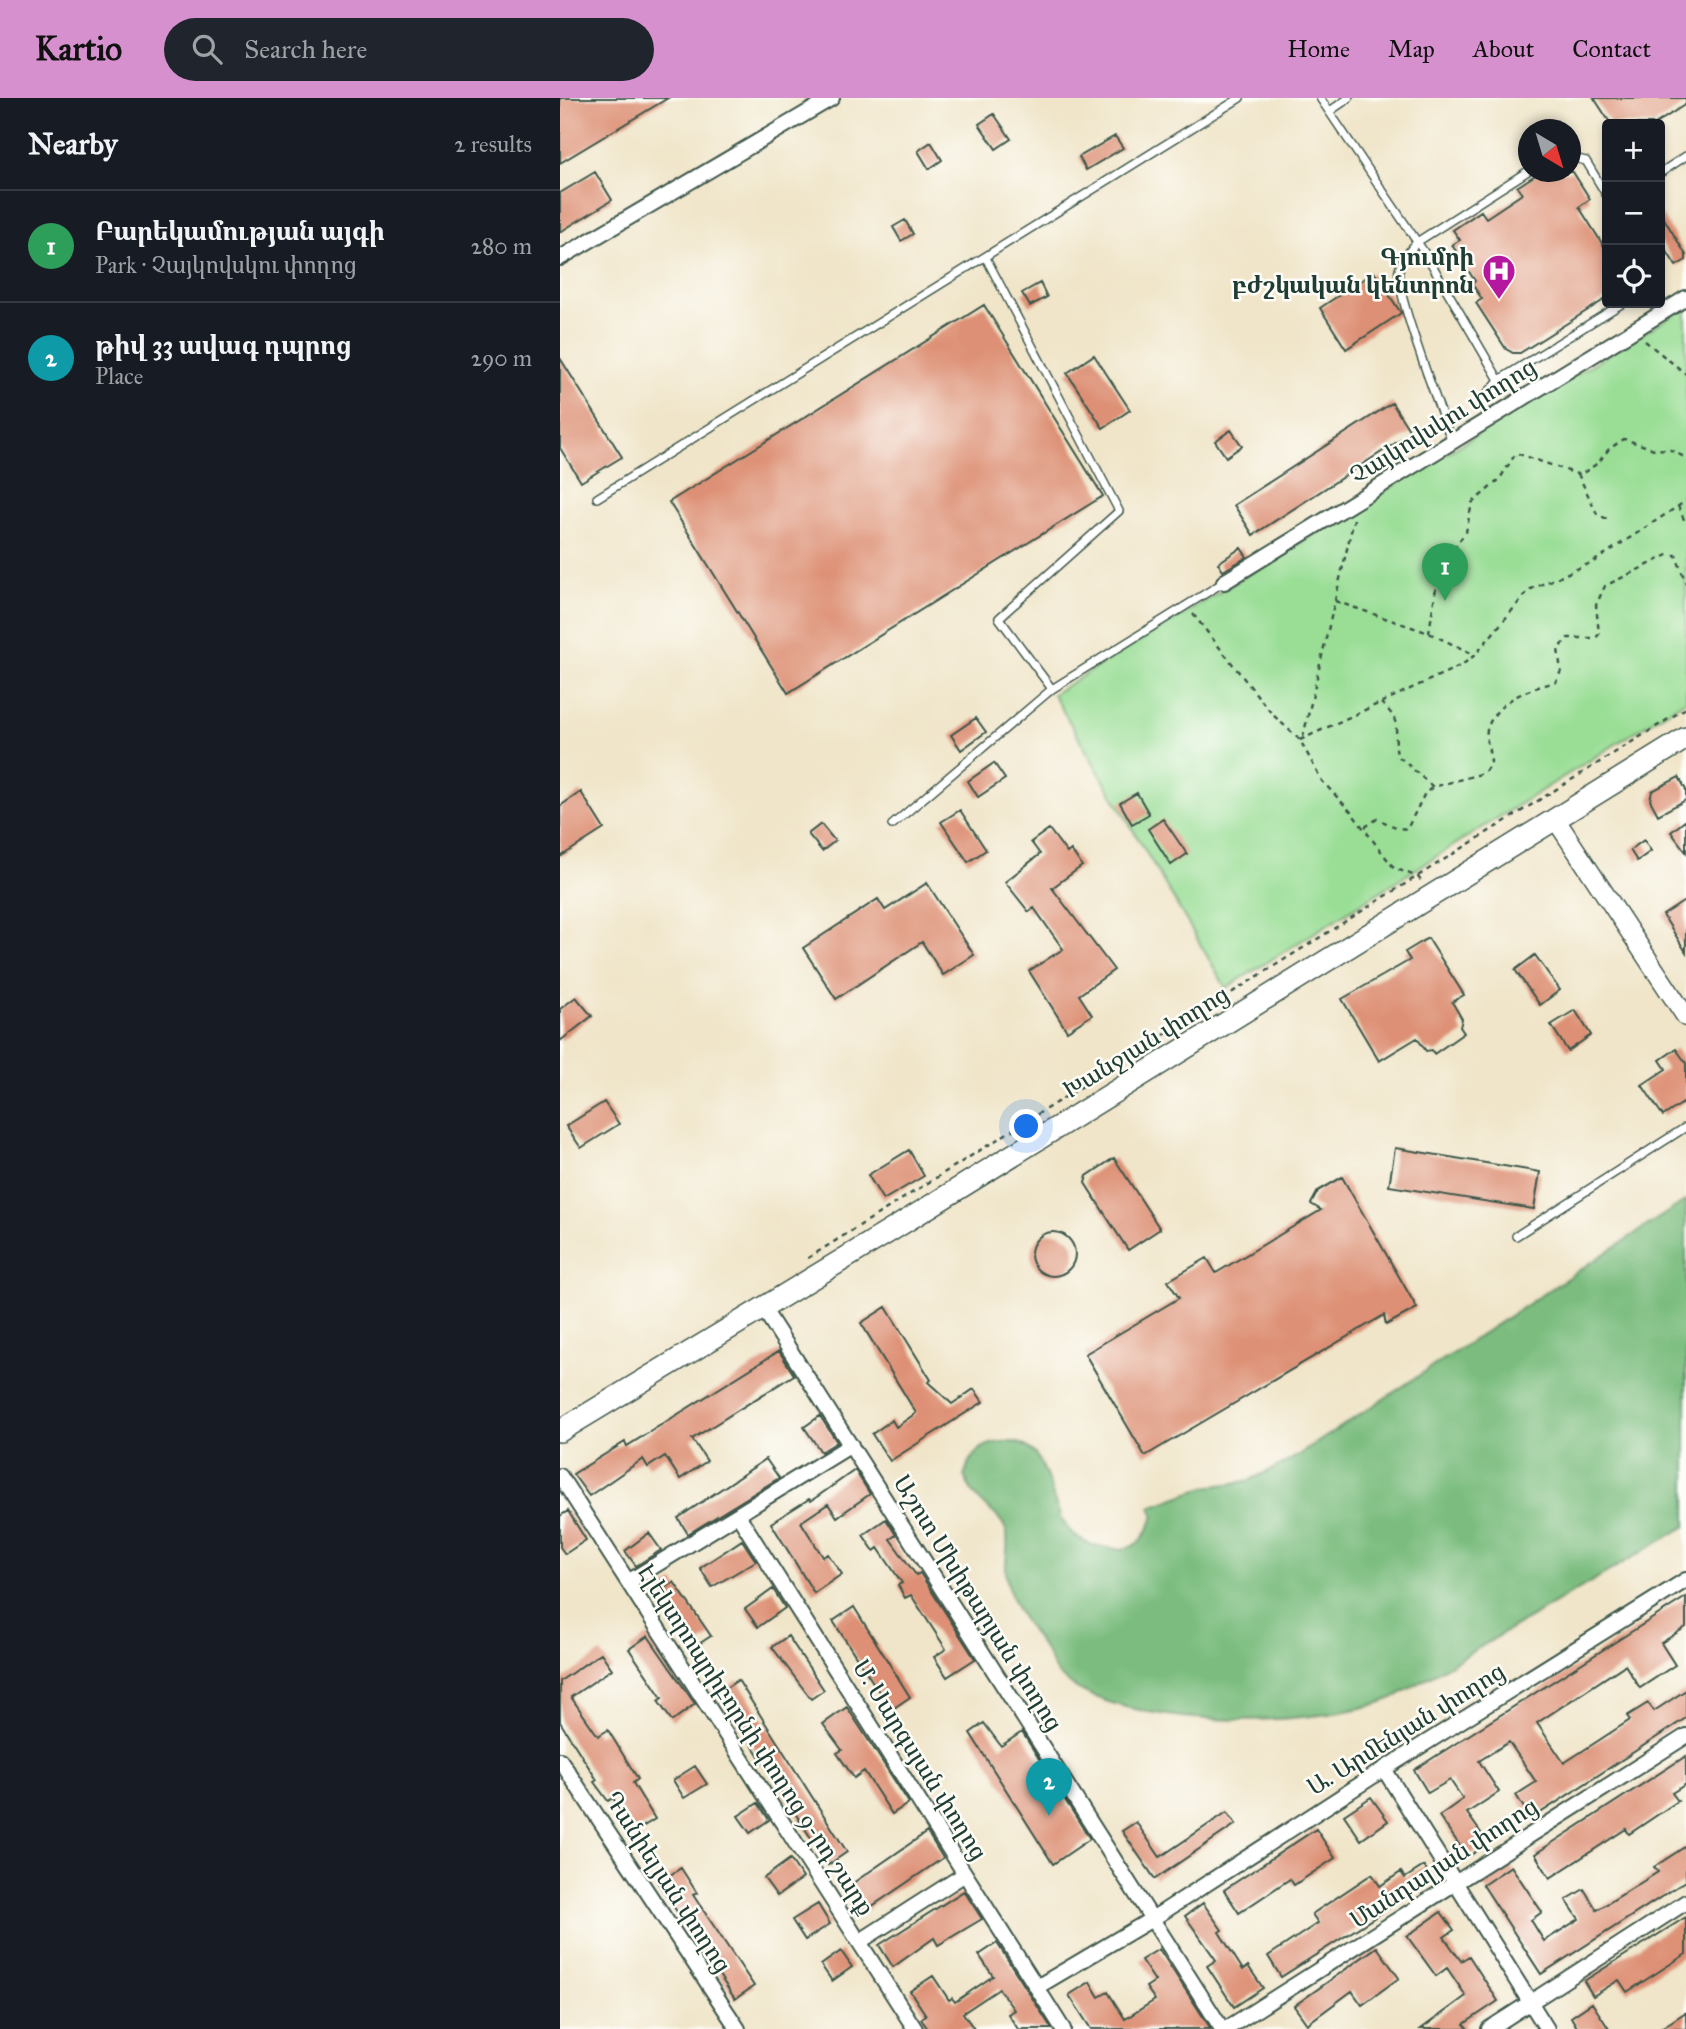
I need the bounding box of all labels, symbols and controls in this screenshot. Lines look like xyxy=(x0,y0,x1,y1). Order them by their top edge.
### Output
search box xyxy=(164,18,654,81)
text: Kartio xyxy=(35,29,122,69)
icon: search xyxy=(188,30,226,68)
text: Search here xyxy=(244,33,367,65)
text: Home xyxy=(1287,34,1350,64)
text: Map xyxy=(1388,34,1435,64)
text: About xyxy=(1473,34,1534,64)
text: Contact xyxy=(1572,34,1651,64)
north arrow xyxy=(1518,119,1581,182)
map controls xyxy=(1602,119,1665,308)
button: + xyxy=(1602,119,1665,182)
text: Nearby xyxy=(28,126,118,162)
text: 2 results xyxy=(454,130,532,158)
button: − xyxy=(1602,182,1665,245)
text: Բարեկամության այգի xyxy=(95,215,385,247)
text: 1 xyxy=(46,232,56,260)
text: 280 m xyxy=(471,232,532,260)
place label: Գյումրի բժշկական կենտրոն xyxy=(1232,242,1474,300)
button: locate xyxy=(1602,245,1665,308)
text: Park · Չայկովսկու փողոց xyxy=(95,251,357,279)
hospital icon: Գյումրի բժշկական կենտրոն xyxy=(1480,252,1518,301)
text: թիվ 33 ավագ դպրոց xyxy=(95,329,352,361)
text: 2 xyxy=(45,344,57,372)
text: 290 m xyxy=(471,344,532,372)
street label: Չայկովսկու փողոց xyxy=(1344,352,1542,490)
text: Place xyxy=(95,362,143,390)
pin: 1 xyxy=(1422,543,1468,601)
street label: Խանջյան փողոց xyxy=(1058,979,1234,1105)
your location xyxy=(1009,1109,1043,1143)
street label: Աշոտ Մխիթարյան փողոց xyxy=(887,1469,1069,1737)
street label: Էլեկտրոպրիբորնի փողոց 9-րդ շարք xyxy=(631,1559,881,1921)
street label: Մ. Սարգսյան փողոց xyxy=(846,1654,994,1866)
street label: Ա. Արմենյան փողոց xyxy=(1302,1656,1510,1802)
pin: 2 xyxy=(1026,1758,1072,1816)
street label: Դանիելյան փողոց xyxy=(598,1786,738,1978)
street label: Մանդալյան փողոց xyxy=(1344,1791,1544,1935)

